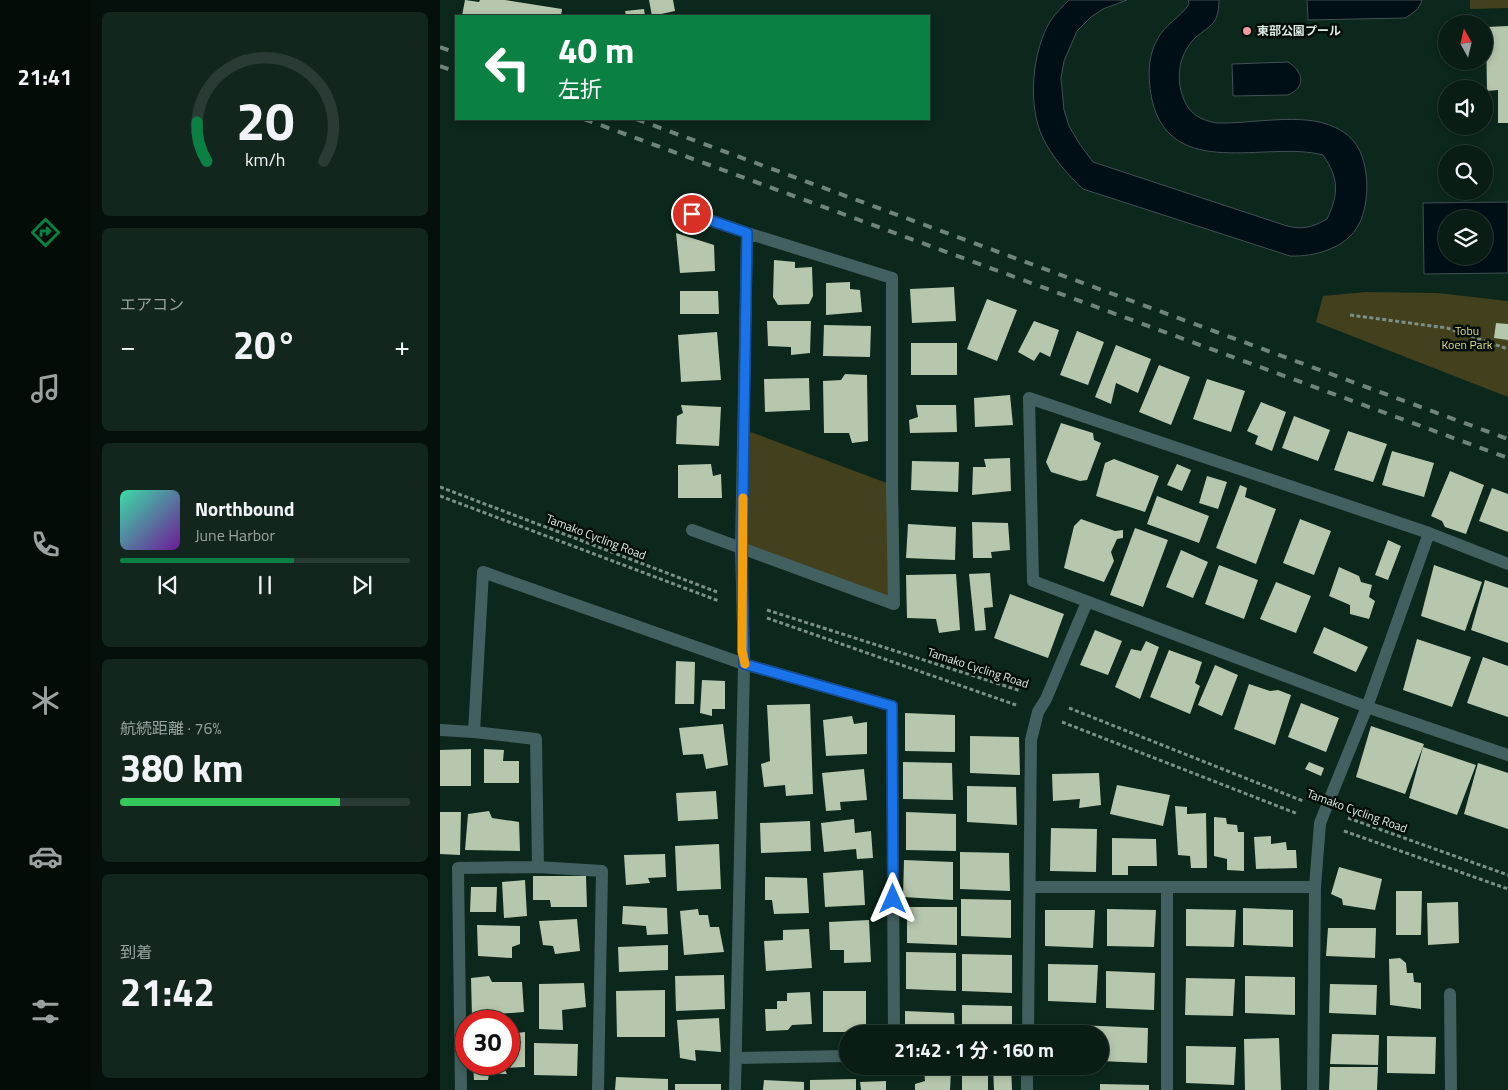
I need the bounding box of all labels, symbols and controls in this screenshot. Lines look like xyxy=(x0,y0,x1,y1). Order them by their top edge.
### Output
north arrow xyxy=(1438,15,1492,70)
map controls xyxy=(1438,15,1493,265)
place label: 東部公園プール xyxy=(1257,21,1341,40)
text: 40 m xyxy=(558,23,634,77)
marker: 東部公園プール xyxy=(1241,25,1253,37)
icon: left xyxy=(475,35,540,100)
text: 21:41 xyxy=(18,60,72,94)
text: 左折 xyxy=(558,72,602,106)
button: sound xyxy=(1438,80,1493,135)
text: 20 xyxy=(236,81,294,160)
button: search xyxy=(1438,145,1493,200)
text: km/h xyxy=(245,146,285,173)
pin xyxy=(671,193,713,235)
icon: arrive xyxy=(678,200,706,228)
button: layers xyxy=(1438,210,1493,265)
icon: directions xyxy=(28,215,63,250)
text: エアコン xyxy=(120,292,184,316)
text: 20° xyxy=(233,316,297,374)
park label: Tobu Koen Park xyxy=(1441,321,1493,354)
text: − xyxy=(120,324,136,367)
text: + xyxy=(394,324,410,367)
icon: music xyxy=(28,371,63,406)
text: Northbound xyxy=(195,494,295,523)
street label: Tamako Cycling Road xyxy=(543,509,649,564)
text: June Harbor xyxy=(195,523,275,547)
icon: phone xyxy=(28,527,63,562)
icon: previous xyxy=(154,571,182,599)
icon: pause xyxy=(251,571,279,599)
icon: next xyxy=(348,571,376,599)
street label: Tamako Cycling Road xyxy=(925,642,1031,693)
icon: climate xyxy=(28,683,63,718)
text: 航続距離 · 76% xyxy=(120,716,221,740)
text: 380 km xyxy=(120,739,244,797)
street label: Tamako Cycling Road xyxy=(1304,784,1410,838)
icon: car xyxy=(28,839,63,874)
position arrow xyxy=(866,872,918,924)
text: 到着 xyxy=(120,940,152,964)
text: 21:42 xyxy=(120,963,215,1021)
icon: filters xyxy=(28,994,63,1029)
speed limit sign: 30 xyxy=(455,1010,520,1075)
text: 21:42 · 1 分 · 160 m xyxy=(894,1035,1054,1064)

